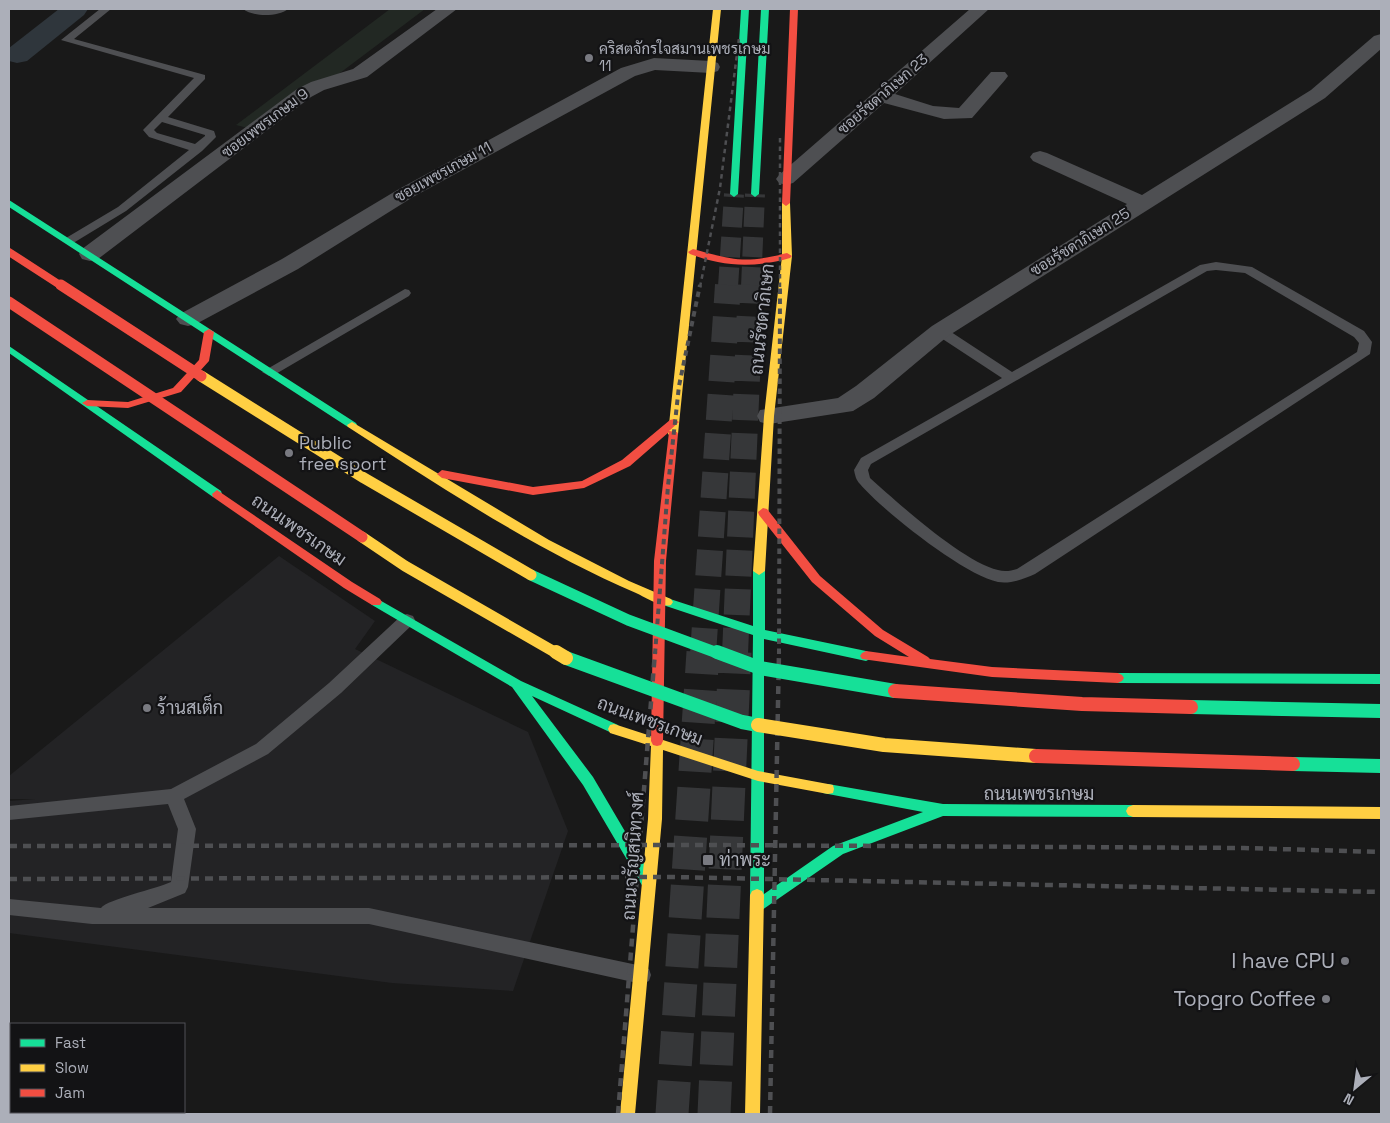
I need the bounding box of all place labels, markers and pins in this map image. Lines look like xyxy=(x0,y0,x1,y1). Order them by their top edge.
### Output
place label: คริสตจักรใจสมานเพชรเกษม 11 xyxy=(599,39,771,75)
marker: คริสตจักรใจสมานเพชรเกษม 11 xyxy=(583,52,595,64)
place label: Public free sport xyxy=(299,431,387,475)
marker: Public free sport xyxy=(283,447,295,459)
place label: ร้านสเต็ก xyxy=(157,694,223,719)
marker: ร้านสเต็ก xyxy=(141,702,153,714)
place label: ท่าพระ xyxy=(719,848,771,871)
marker: ท่าพระ xyxy=(701,853,715,867)
place label: I have CPU xyxy=(1231,947,1335,974)
marker: I have CPU xyxy=(1339,955,1351,967)
place label: Topgro Coffee xyxy=(1173,985,1316,1012)
marker: Topgro Coffee xyxy=(1320,993,1332,1005)

